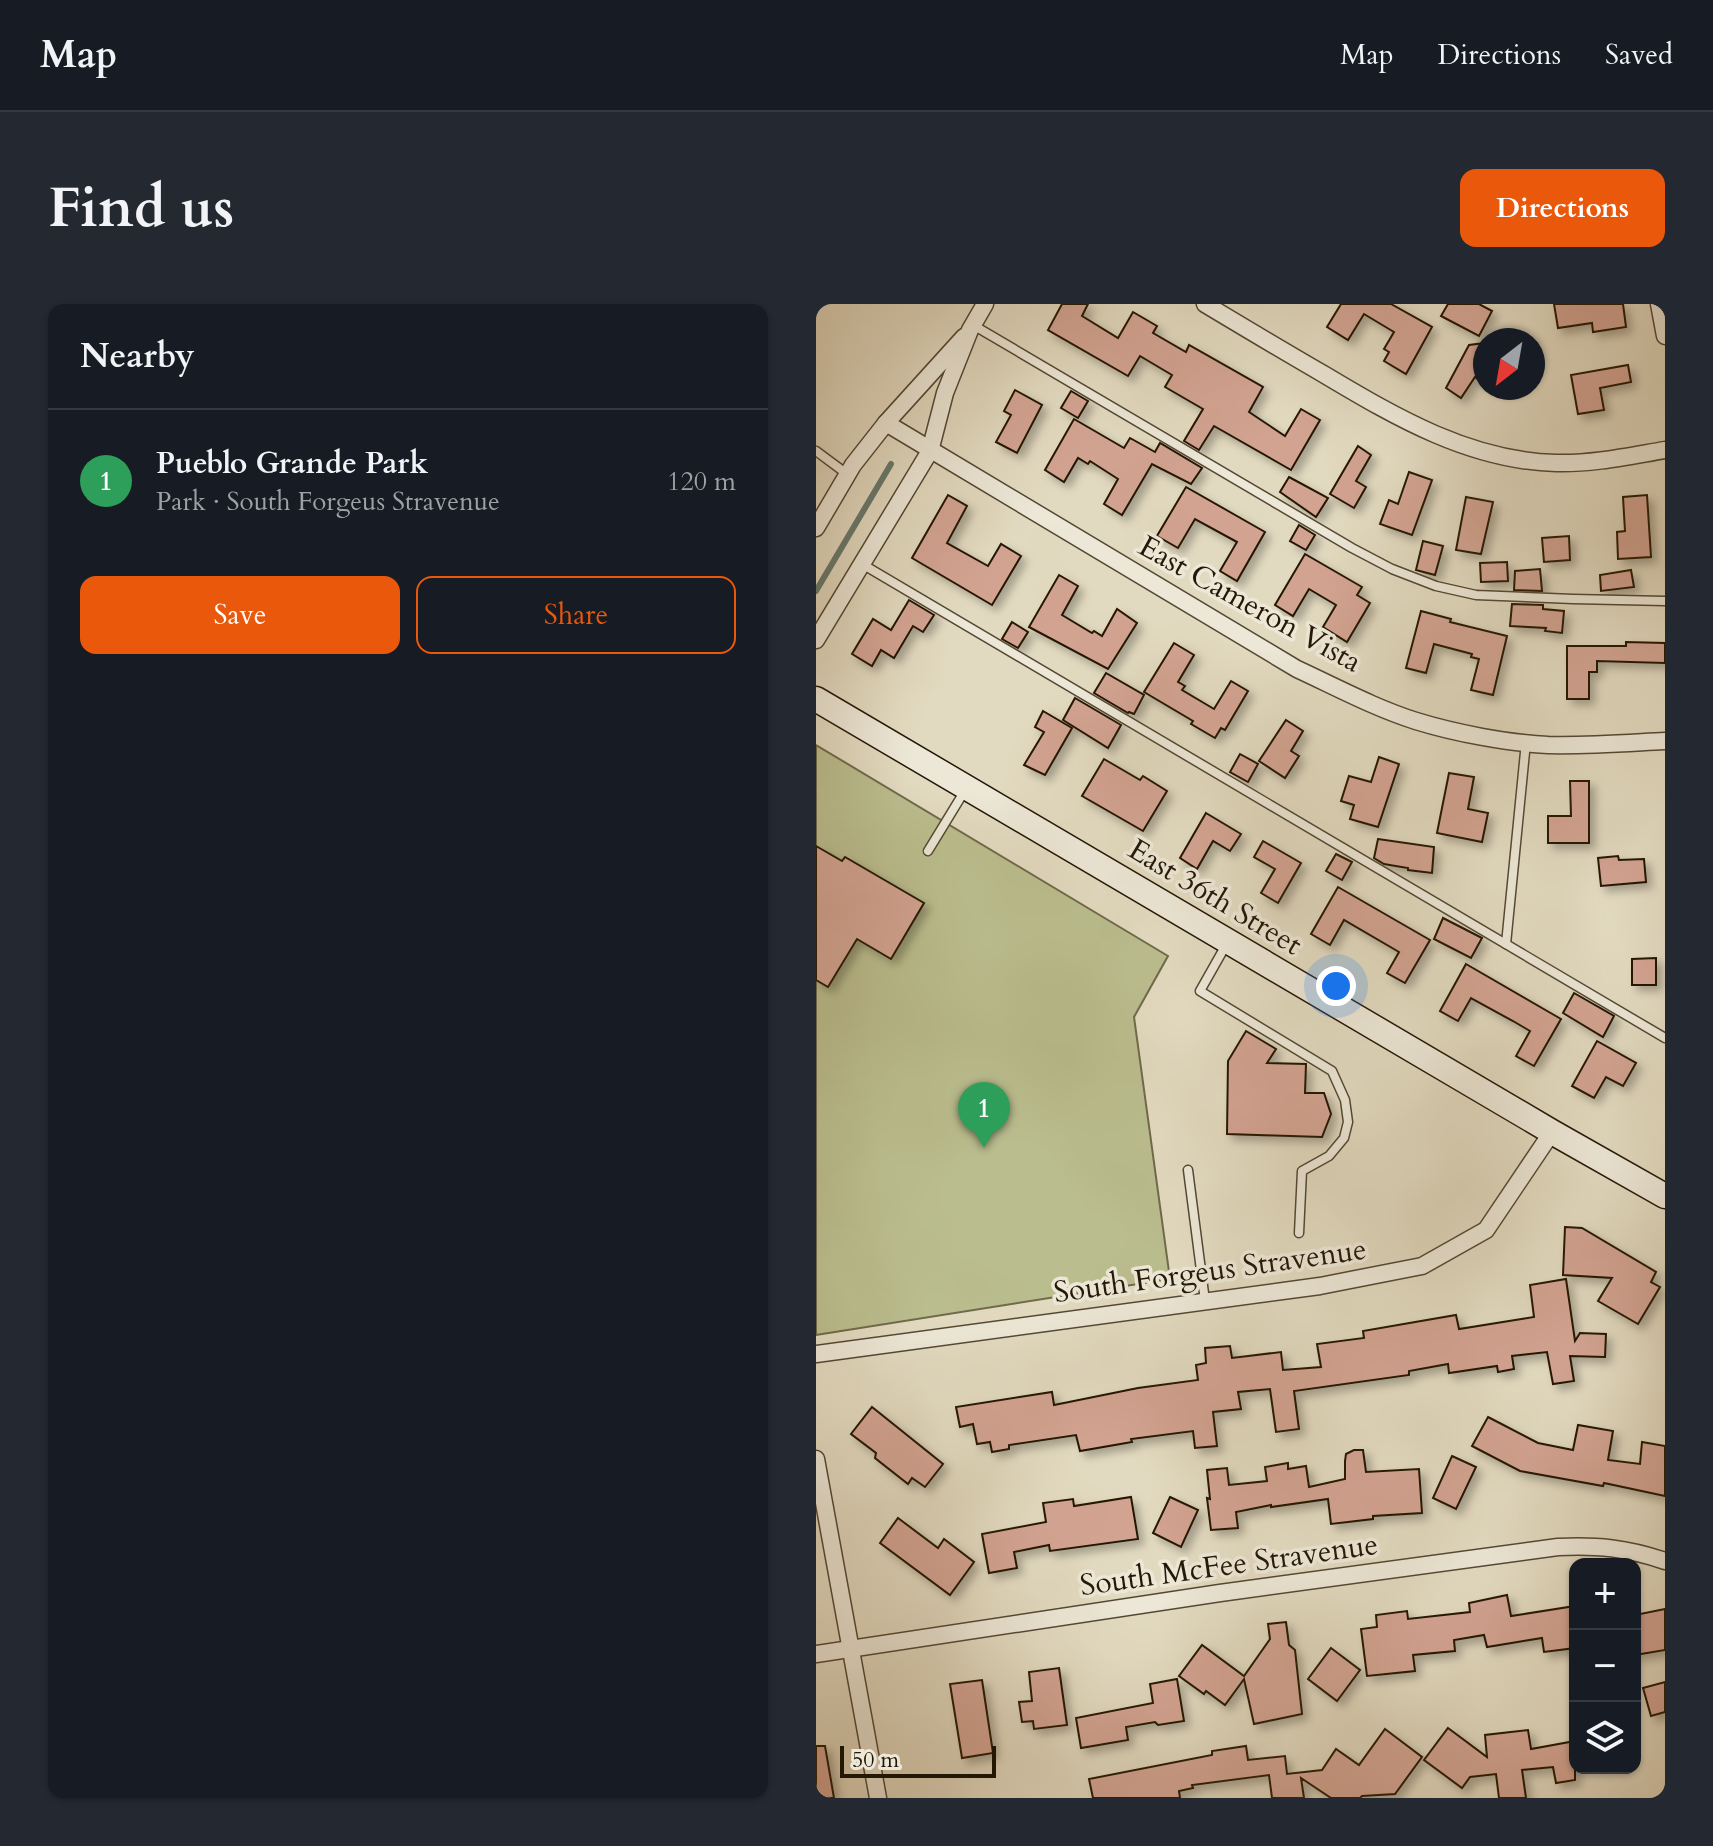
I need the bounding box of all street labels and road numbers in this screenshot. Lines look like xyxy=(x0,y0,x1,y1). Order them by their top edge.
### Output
street label: East Cameron Vista xyxy=(1131,526,1369,682)
street label: East 36th Street xyxy=(1120,829,1310,965)
street label: South Forgeus Stravenue xyxy=(1051,1229,1369,1313)
street label: South McFee Stravenue xyxy=(1077,1524,1381,1606)

